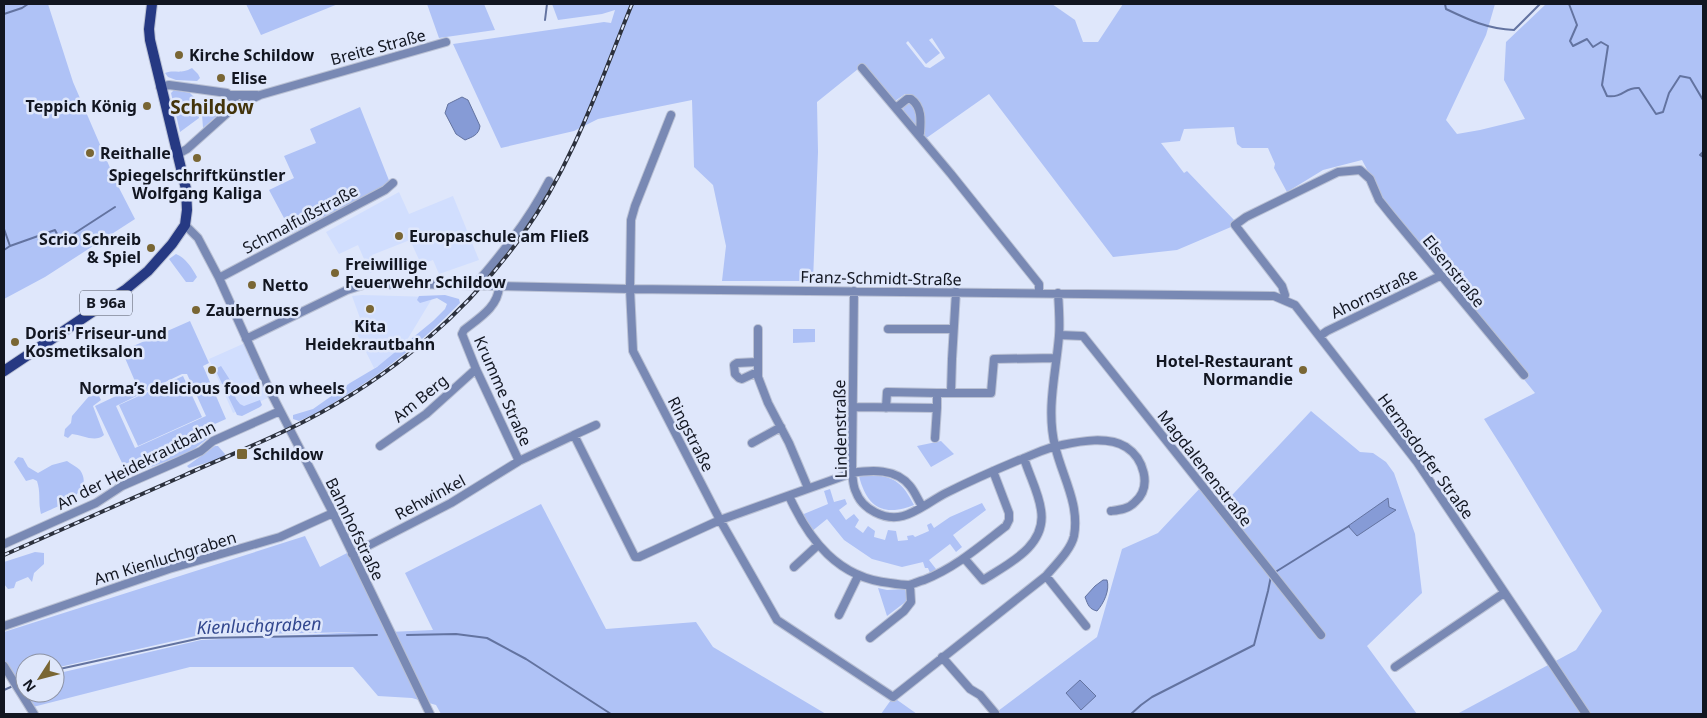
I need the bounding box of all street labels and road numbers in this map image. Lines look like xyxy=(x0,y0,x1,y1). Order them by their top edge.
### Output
street label: Breite Straße xyxy=(328,24,428,70)
street label: Schmalfußstraße xyxy=(238,179,362,259)
street label: Elsenstraße xyxy=(1418,230,1490,312)
street label: Ahornstraße xyxy=(1327,262,1421,324)
street label: Franz-Schmidt-Straße xyxy=(800,266,962,290)
road number: B 96a xyxy=(80,290,132,316)
street label: Krumme Straße xyxy=(469,332,537,450)
street label: Am Berg xyxy=(388,369,452,427)
street label: Lindenstraße xyxy=(828,379,852,479)
street label: Hermsdorfer Straße xyxy=(1373,389,1479,523)
street label: Ringstraße xyxy=(663,393,719,475)
street label: Magdalenenstraße xyxy=(1153,405,1257,531)
street label: An der Heidekrautbahn xyxy=(53,415,219,515)
street label: Rehwinkel xyxy=(391,469,469,525)
street label: Bahnhofstraße xyxy=(321,474,389,584)
street label: Am Kienluchgraben xyxy=(91,526,239,590)

